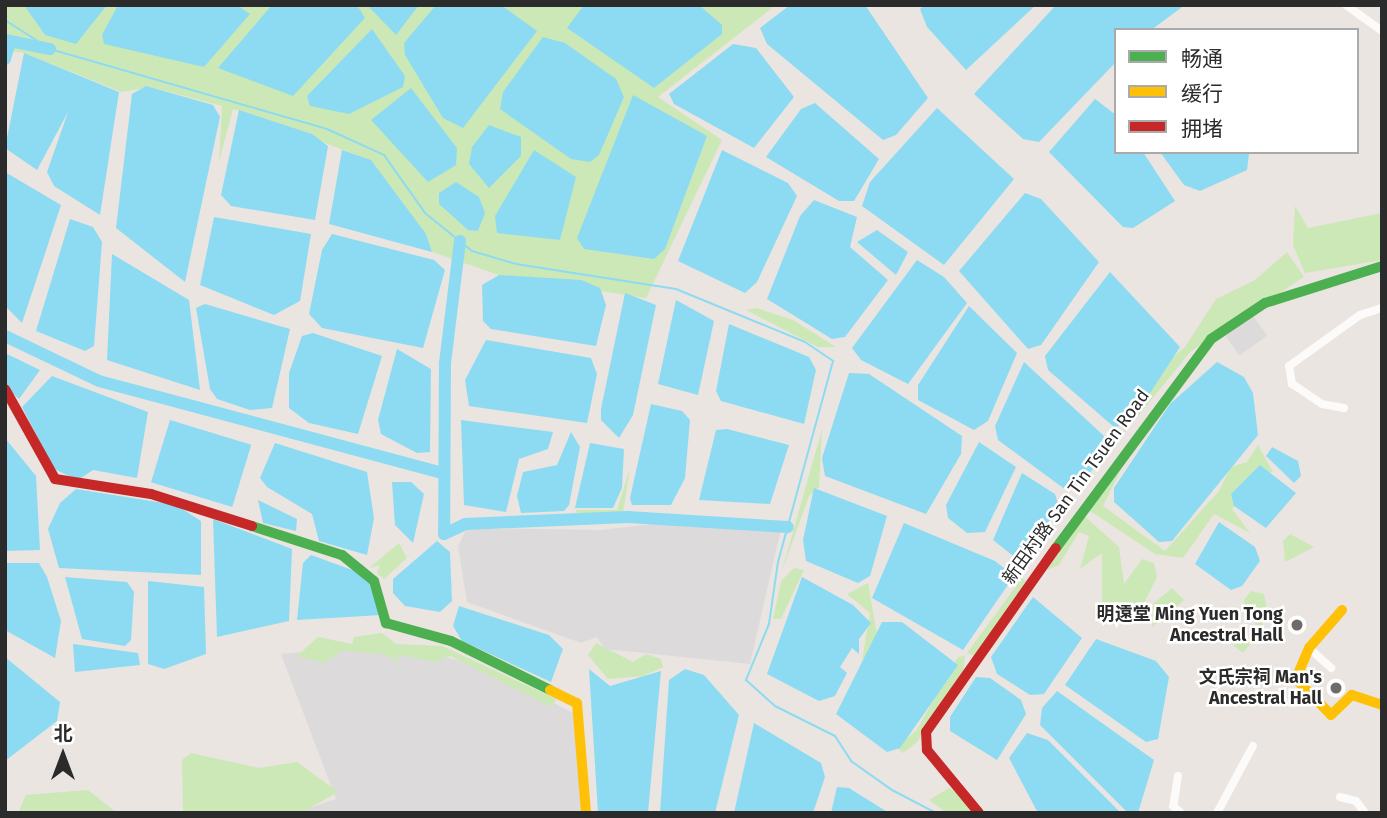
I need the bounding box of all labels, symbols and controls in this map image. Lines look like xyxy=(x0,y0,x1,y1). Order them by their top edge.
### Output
legend xyxy=(1114,28,1359,154)
text: 畅通 xyxy=(1181,46,1223,72)
text: 缓行 xyxy=(1181,81,1223,107)
text: 拥堵 xyxy=(1181,116,1223,142)
street label: 新田村路 San Tin Tsuen Road xyxy=(998,385,1154,589)
place label: 明遠堂 Ming Yuen Tong Ancestral Hall xyxy=(1097,604,1283,646)
marker: 明遠堂 Ming Yuen Tong Ancestral Hall xyxy=(1289,617,1305,633)
place label: 文氏宗祠 Man's Ancestral Hall xyxy=(1199,667,1322,710)
marker: 文氏宗祠 Man's Ancestral Hall xyxy=(1328,680,1344,696)
north arrow xyxy=(28,720,98,790)
text: 北 xyxy=(53,722,73,745)

